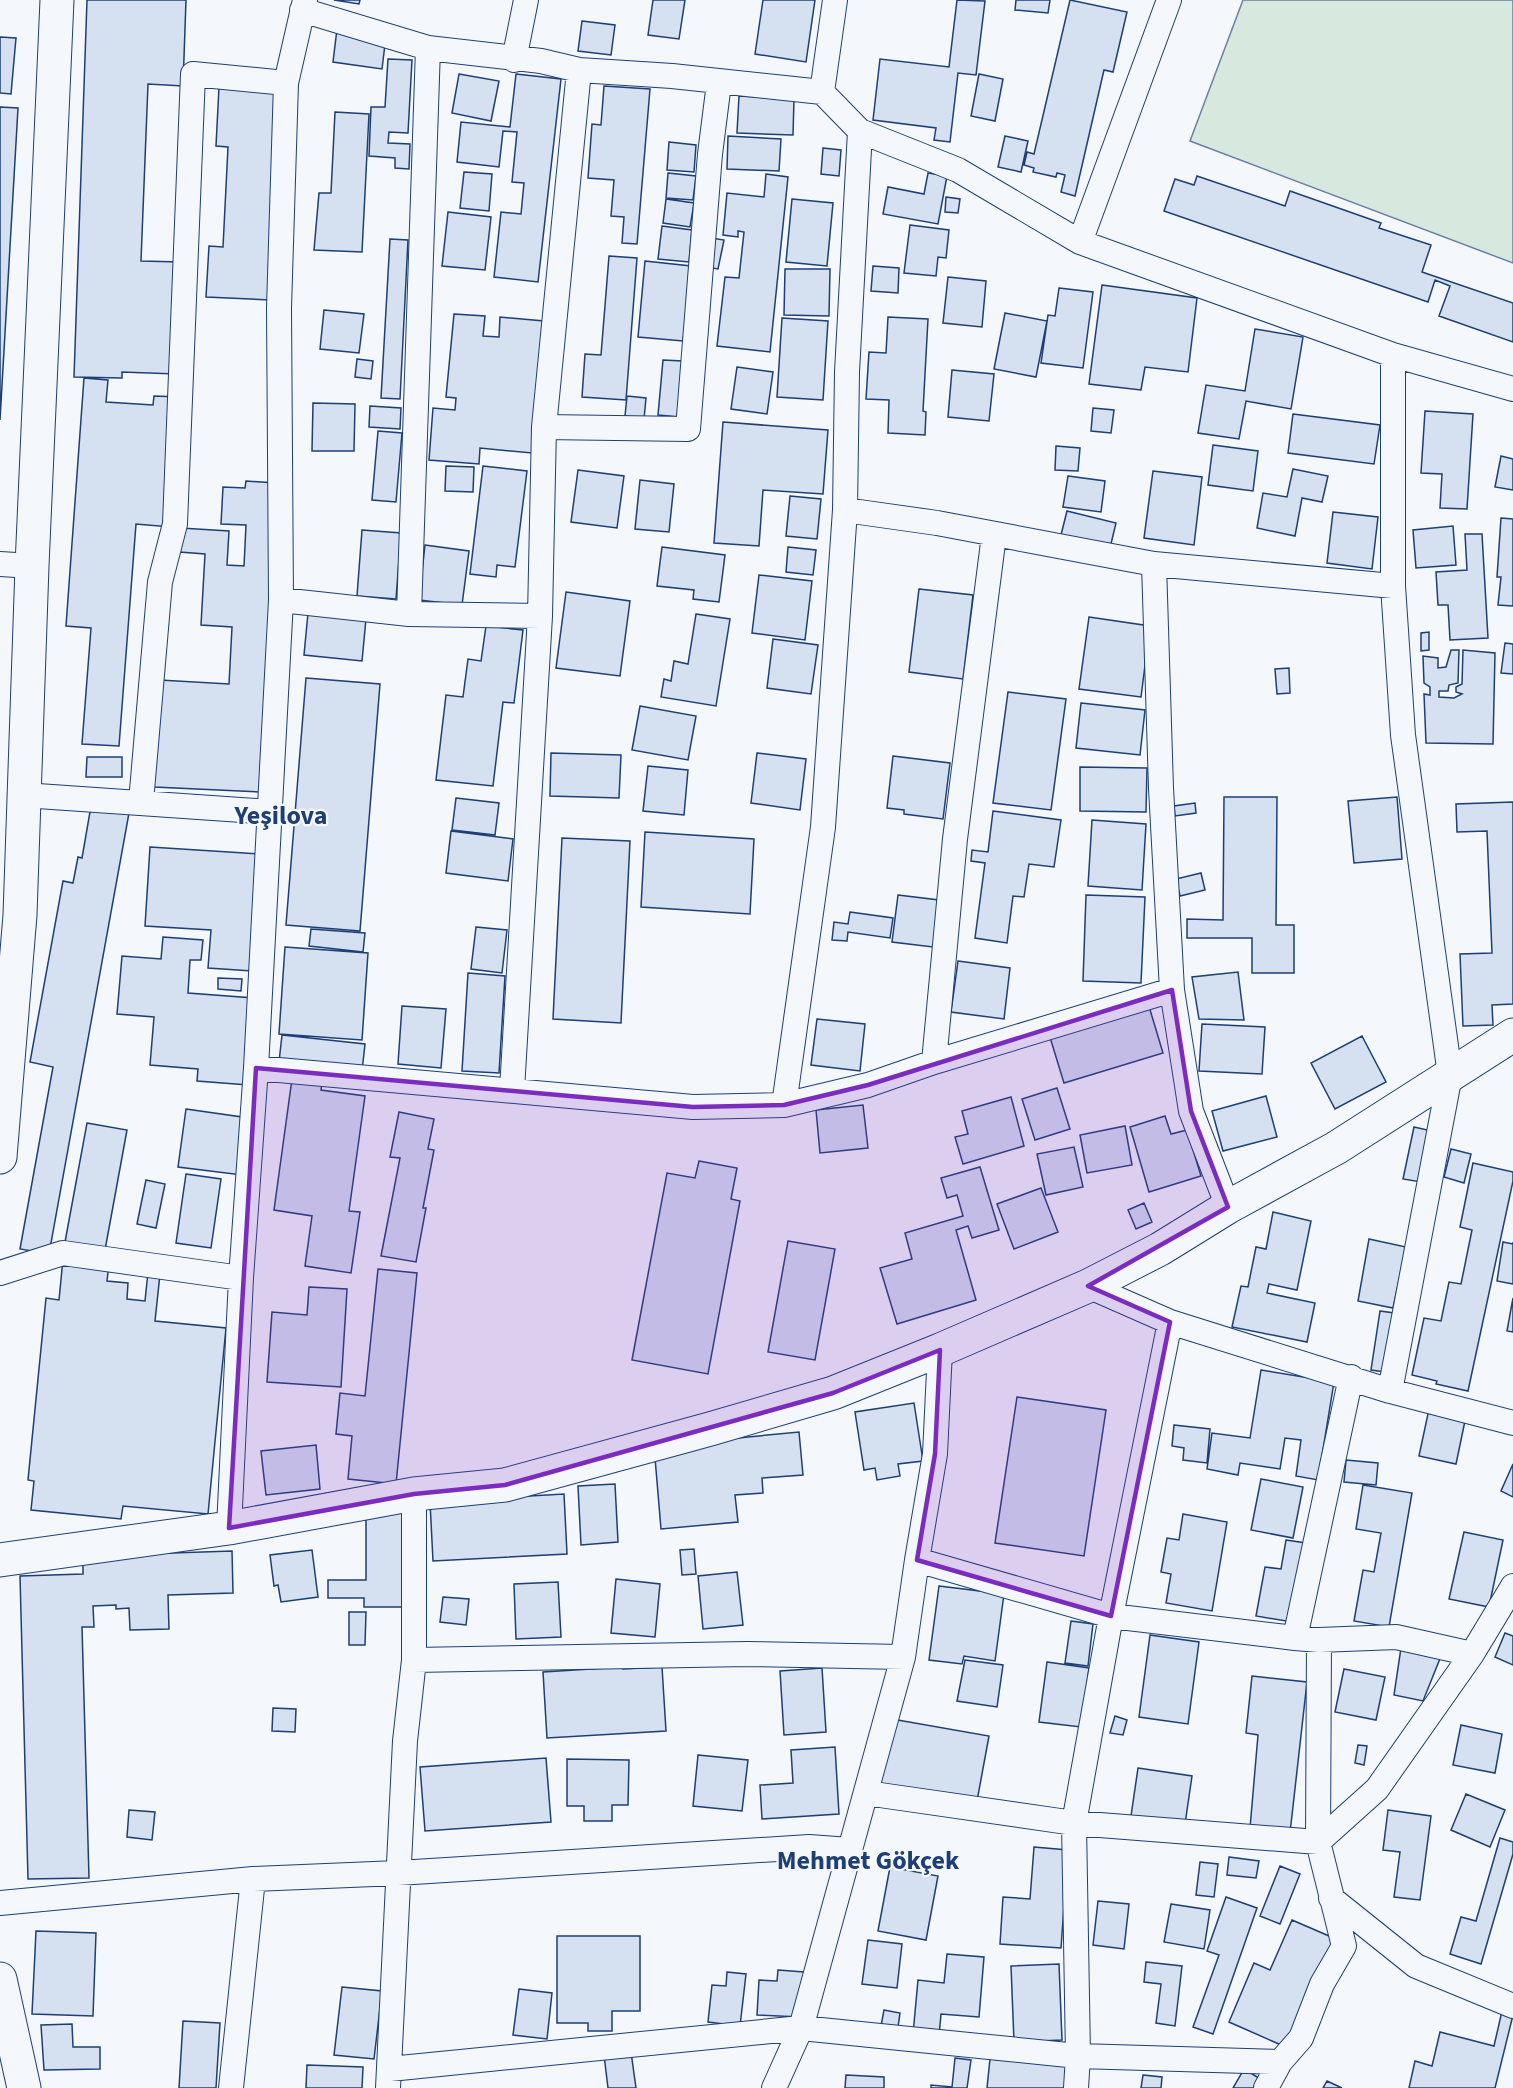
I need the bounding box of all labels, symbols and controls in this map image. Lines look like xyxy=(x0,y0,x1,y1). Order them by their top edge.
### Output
district label: Yeşilova xyxy=(234,797,327,834)
district label: Mehmet Gökçek xyxy=(777,1842,960,1879)

